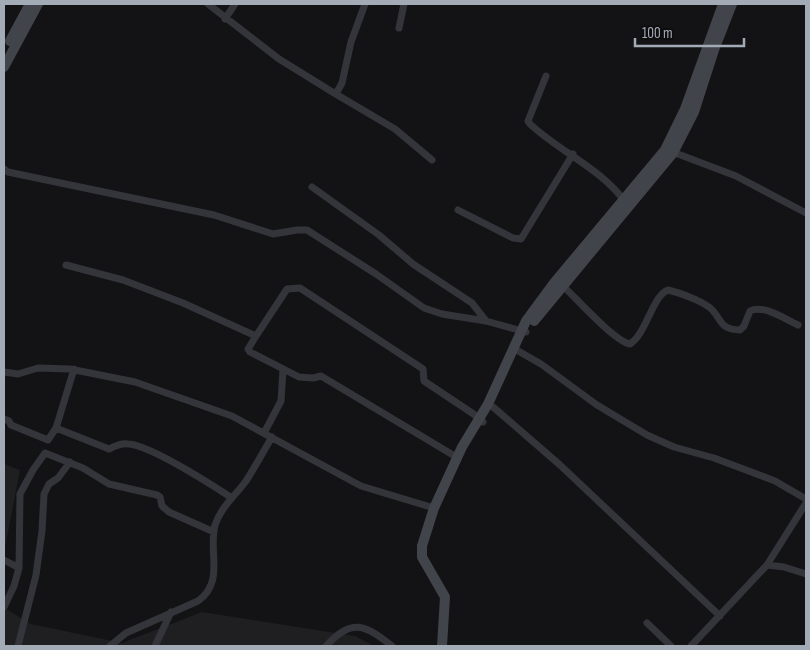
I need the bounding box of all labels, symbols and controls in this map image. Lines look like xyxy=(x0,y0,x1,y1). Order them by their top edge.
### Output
scale bar xyxy=(635,15,744,47)
text: 100 m xyxy=(642,24,673,43)

